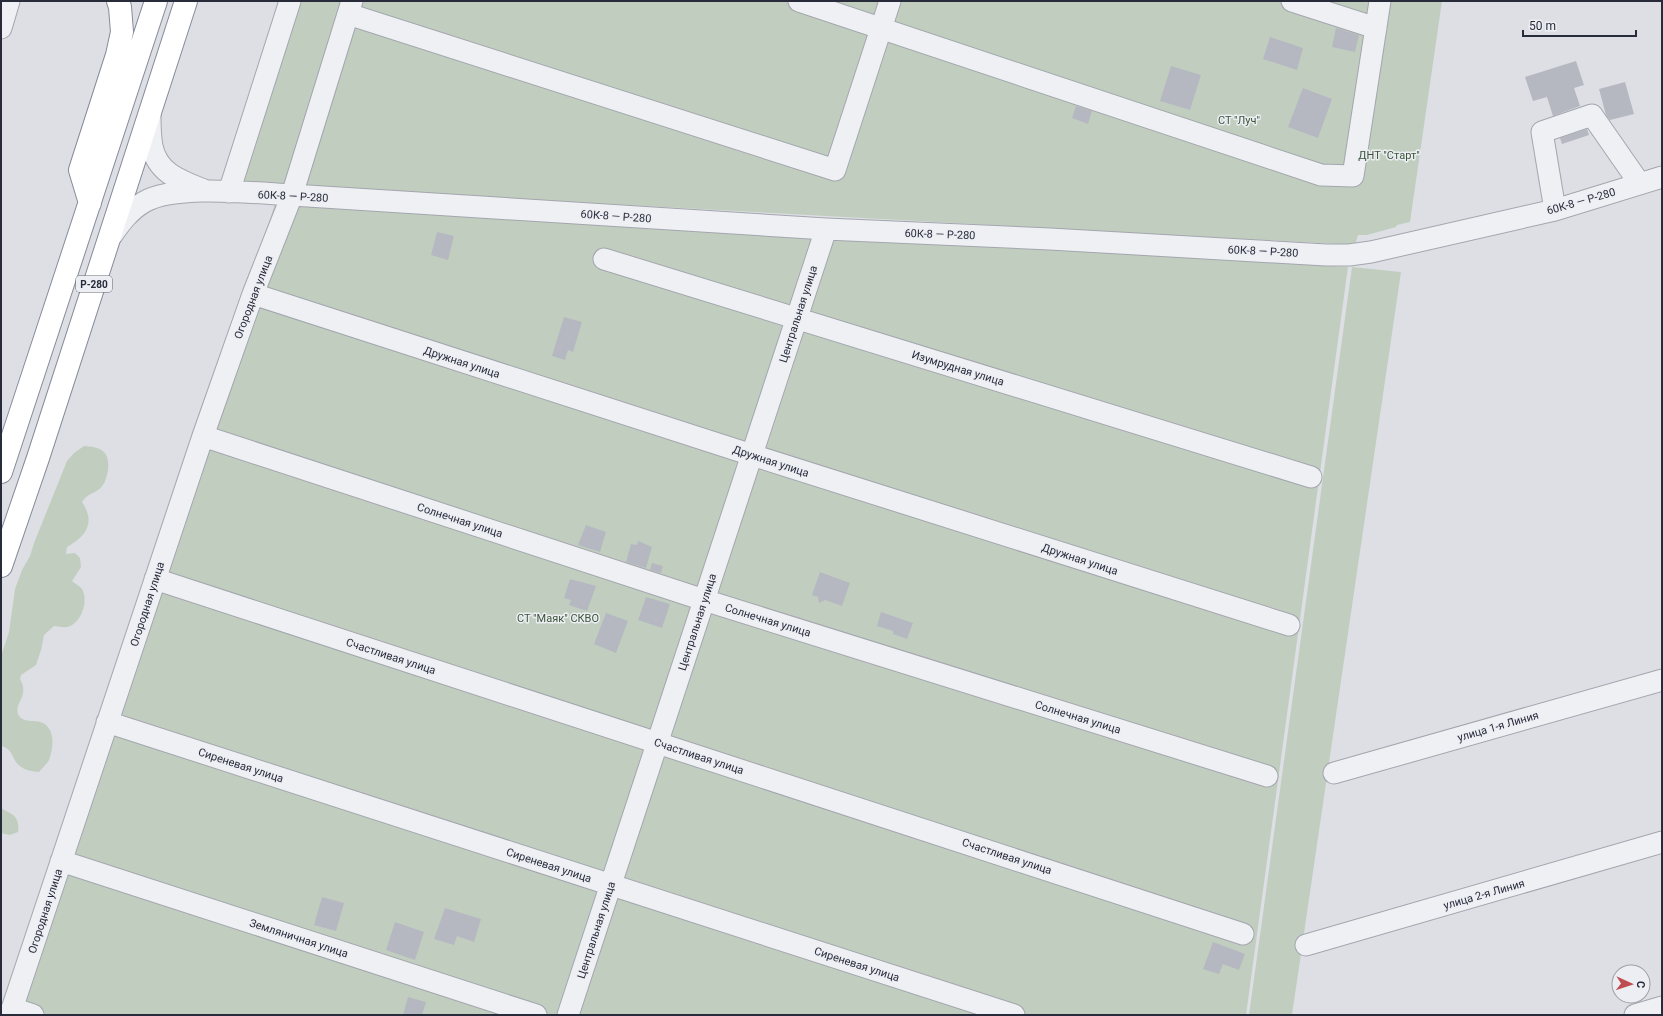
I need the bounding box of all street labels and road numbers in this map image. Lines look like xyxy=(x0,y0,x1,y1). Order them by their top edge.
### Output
street label: 60К-8 — Р-280 xyxy=(1545,185,1617,217)
street label: 60К-8 — Р-280 xyxy=(257,188,329,205)
street label: 60К-8 — Р-280 xyxy=(580,208,652,225)
street label: 60К-8 — Р-280 xyxy=(904,227,976,242)
street label: 60К-8 — Р-280 xyxy=(1227,243,1299,260)
street label: Огородная улица xyxy=(232,254,275,341)
street label: Центральная улица xyxy=(777,264,820,364)
road number: Р-280 xyxy=(76,276,112,292)
street label: Дружная улица xyxy=(422,344,502,381)
street label: Изумрудная улица xyxy=(910,348,1006,389)
street label: Дружная улица xyxy=(731,443,811,480)
street label: Солнечная улица xyxy=(415,501,504,540)
street label: Дружная улица xyxy=(1040,541,1120,578)
street label: Огородная улица xyxy=(128,560,167,648)
street label: Центральная улица xyxy=(676,572,719,672)
street label: Солнечная улица xyxy=(723,601,812,640)
street label: Счастливая улица xyxy=(344,636,437,677)
street label: Солнечная улица xyxy=(1033,698,1122,737)
street label: улица 1-я Линия xyxy=(1456,709,1540,744)
street label: Счастливая улица xyxy=(652,736,745,777)
street label: Сиреневая улица xyxy=(197,746,285,785)
street label: Счастливая улица xyxy=(960,836,1053,877)
street label: Сиреневая улица xyxy=(505,846,593,885)
street label: Огородная улица xyxy=(26,867,65,955)
street label: улица 2-я Линия xyxy=(1442,877,1526,912)
street label: Центральная улица xyxy=(575,880,618,980)
street label: Земляничная улица xyxy=(248,916,350,961)
street label: Сиреневая улица xyxy=(813,945,901,984)

